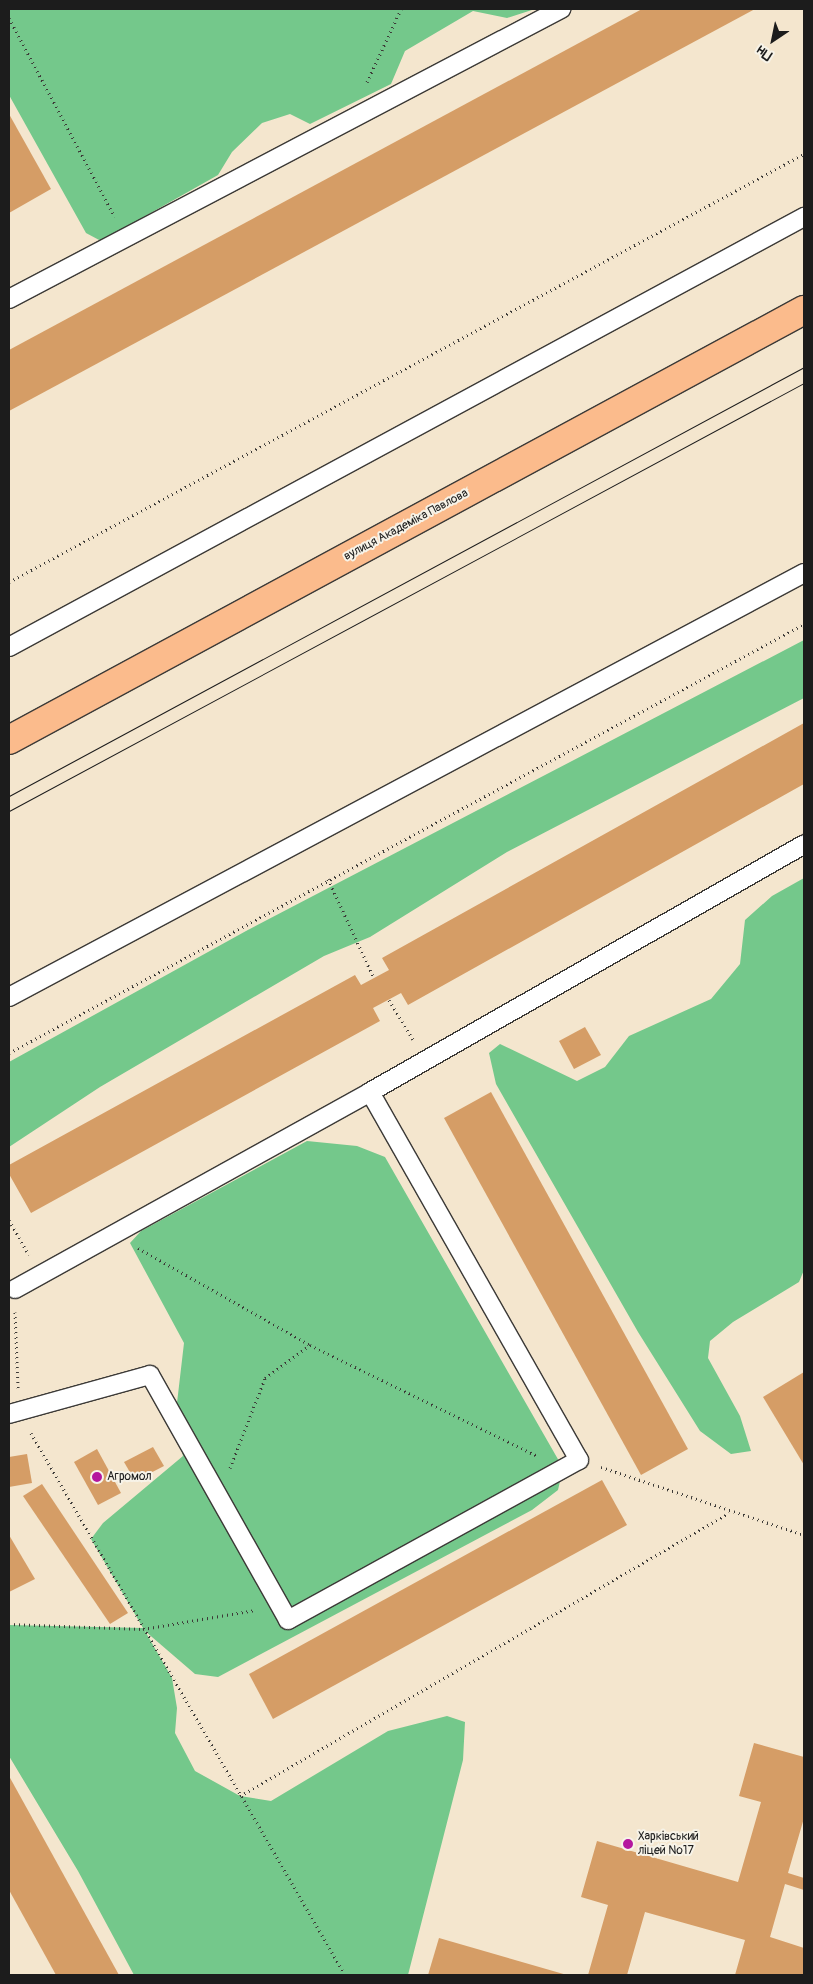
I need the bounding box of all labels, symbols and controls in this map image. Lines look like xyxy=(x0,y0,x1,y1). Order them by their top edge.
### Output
north arrow xyxy=(748,15,798,65)
text: Пн xyxy=(753,42,775,64)
street label: вулиця Академіка Павлова xyxy=(341,486,471,564)
place label: Агромол xyxy=(107,1470,152,1484)
marker: Агромол xyxy=(91,1471,103,1483)
place label: Харківський ліцей №17 xyxy=(638,1830,699,1858)
marker: Харківський ліцей №17 xyxy=(622,1838,634,1850)

